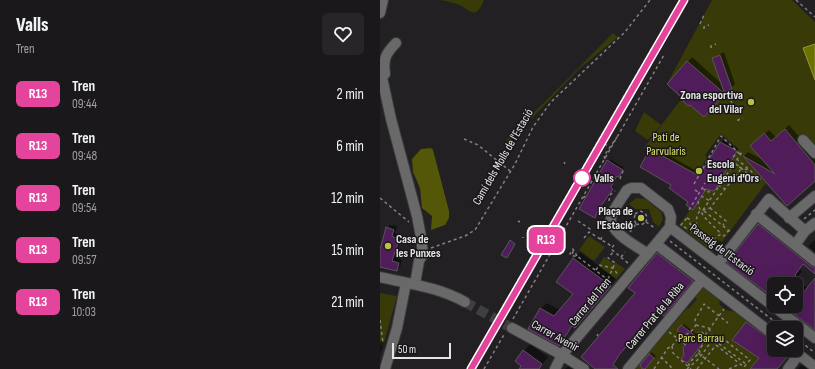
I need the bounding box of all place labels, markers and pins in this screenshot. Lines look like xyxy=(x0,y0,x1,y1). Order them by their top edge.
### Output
place label: Zona esportiva del Vilar xyxy=(680,88,743,117)
marker: Zona esportiva del Vilar xyxy=(746,97,756,107)
place label: Escola Eugeni d'Ors xyxy=(707,157,759,186)
marker: Escola Eugeni d'Ors xyxy=(694,166,704,176)
marker: Valls xyxy=(573,169,591,187)
place label: Valls xyxy=(594,171,614,186)
place label: Plaça de l'Estació xyxy=(597,204,633,233)
marker: Plaça de l'Estació xyxy=(636,213,646,223)
place label: Casa de les Punxes xyxy=(396,232,441,261)
marker: Casa de les Punxes xyxy=(383,241,393,251)

